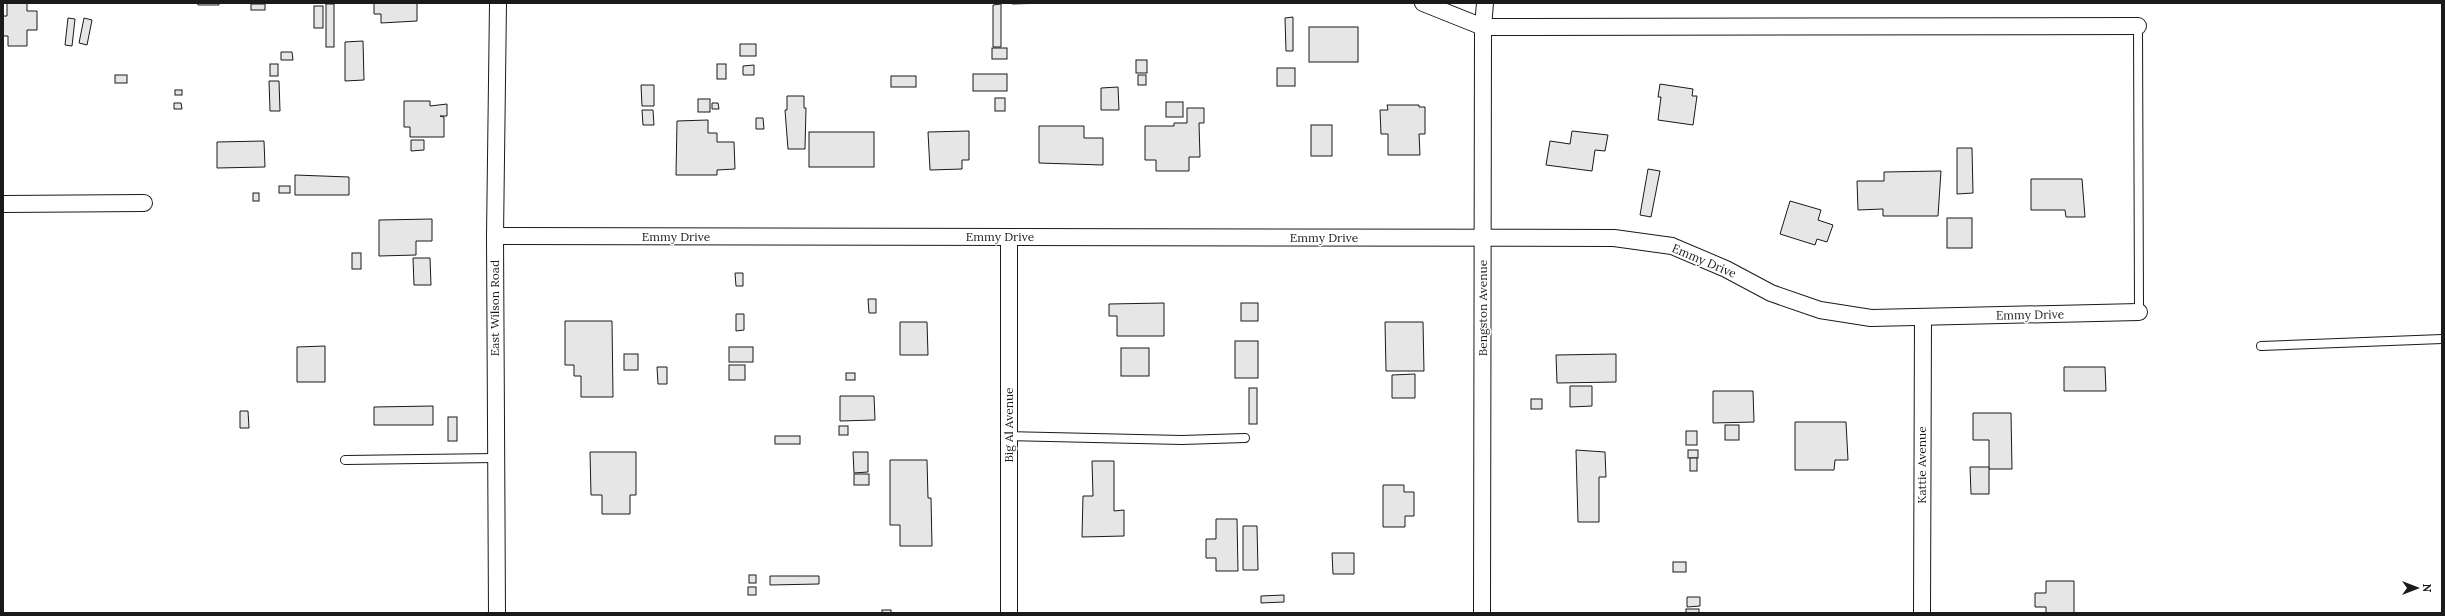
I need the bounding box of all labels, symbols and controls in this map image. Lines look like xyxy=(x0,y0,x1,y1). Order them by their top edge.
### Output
street label: Emmy Drive xyxy=(642,229,711,244)
street label: Emmy Drive xyxy=(966,229,1035,244)
street label: Emmy Drive xyxy=(1290,230,1359,245)
street label: Emmy Drive xyxy=(1670,240,1739,281)
street label: Bengston Avenue xyxy=(1475,259,1490,356)
street label: East Wilson Road xyxy=(487,260,502,356)
street label: Emmy Drive xyxy=(1996,306,2065,323)
street label: Big Al Avenue xyxy=(1001,387,1016,463)
street label: Kattie Avenue xyxy=(1914,426,1929,504)
north arrow xyxy=(2397,568,2437,608)
text: N xyxy=(2420,584,2434,593)

